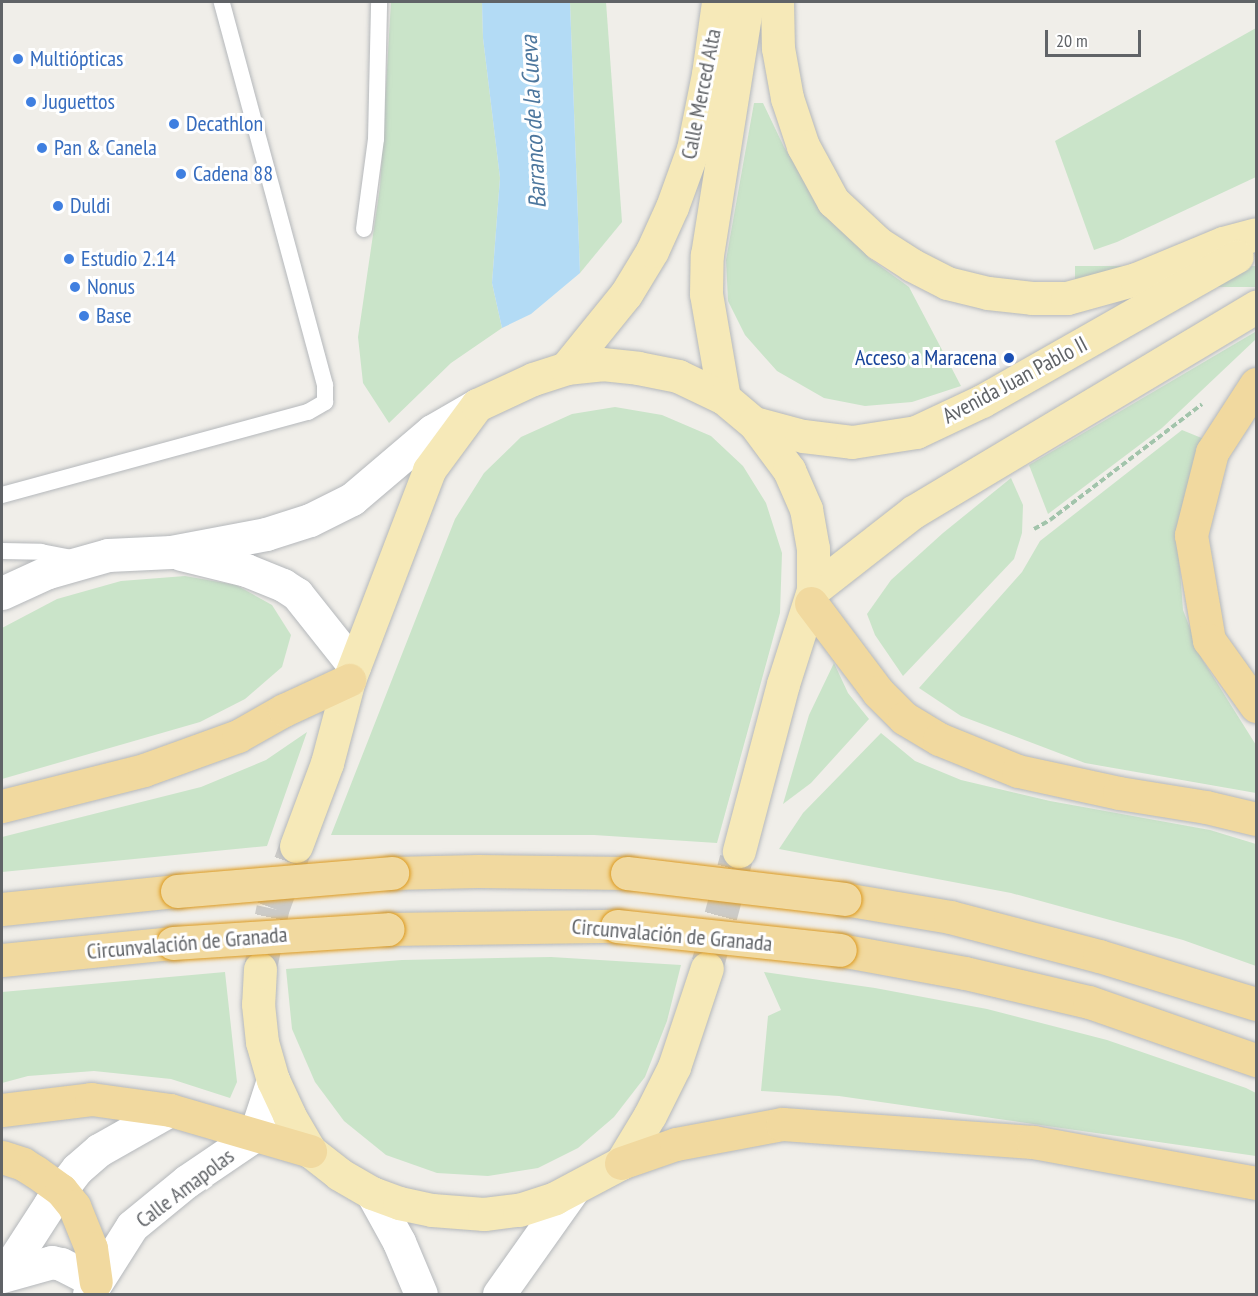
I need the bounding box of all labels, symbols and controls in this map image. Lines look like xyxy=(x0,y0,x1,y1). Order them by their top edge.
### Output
scale bar xyxy=(1048,18,1144,56)
street label: Calle Merced Alta xyxy=(675,26,727,162)
text: 20 m xyxy=(1056,29,1088,52)
water label: Barranco de la Cueva xyxy=(514,35,552,209)
place label: Multiópticas xyxy=(30,46,123,72)
marker: Multiópticas xyxy=(11,52,25,66)
place label: Juguettos xyxy=(43,89,115,115)
marker: Juguettos xyxy=(24,95,38,109)
place label: Decathlon xyxy=(186,111,263,137)
marker: Decathlon xyxy=(167,117,181,131)
place label: Pan & Canela xyxy=(54,135,157,161)
marker: Pan & Canela xyxy=(35,141,49,155)
place label: Cadena 88 xyxy=(193,161,273,187)
marker: Cadena 88 xyxy=(174,167,188,181)
place label: Duldi xyxy=(70,193,111,219)
marker: Duldi xyxy=(51,199,65,213)
place label: Estudio 2.14 xyxy=(81,246,176,272)
marker: Estudio 2.14 xyxy=(62,252,76,266)
place label: Nonus xyxy=(87,274,135,300)
marker: Nonus xyxy=(68,280,82,294)
place label: Base xyxy=(96,303,132,329)
marker: Base xyxy=(77,309,91,323)
street label: Avenida Juan Pablo II xyxy=(938,331,1092,429)
place label: Acceso a Maracena xyxy=(855,345,997,371)
marker: Acceso a Maracena xyxy=(1002,351,1016,365)
street label: Circunvalación de Granada xyxy=(571,913,773,957)
street label: Circunvalación de Granada xyxy=(86,921,288,965)
street label: Calle Amapolas xyxy=(131,1142,239,1234)

